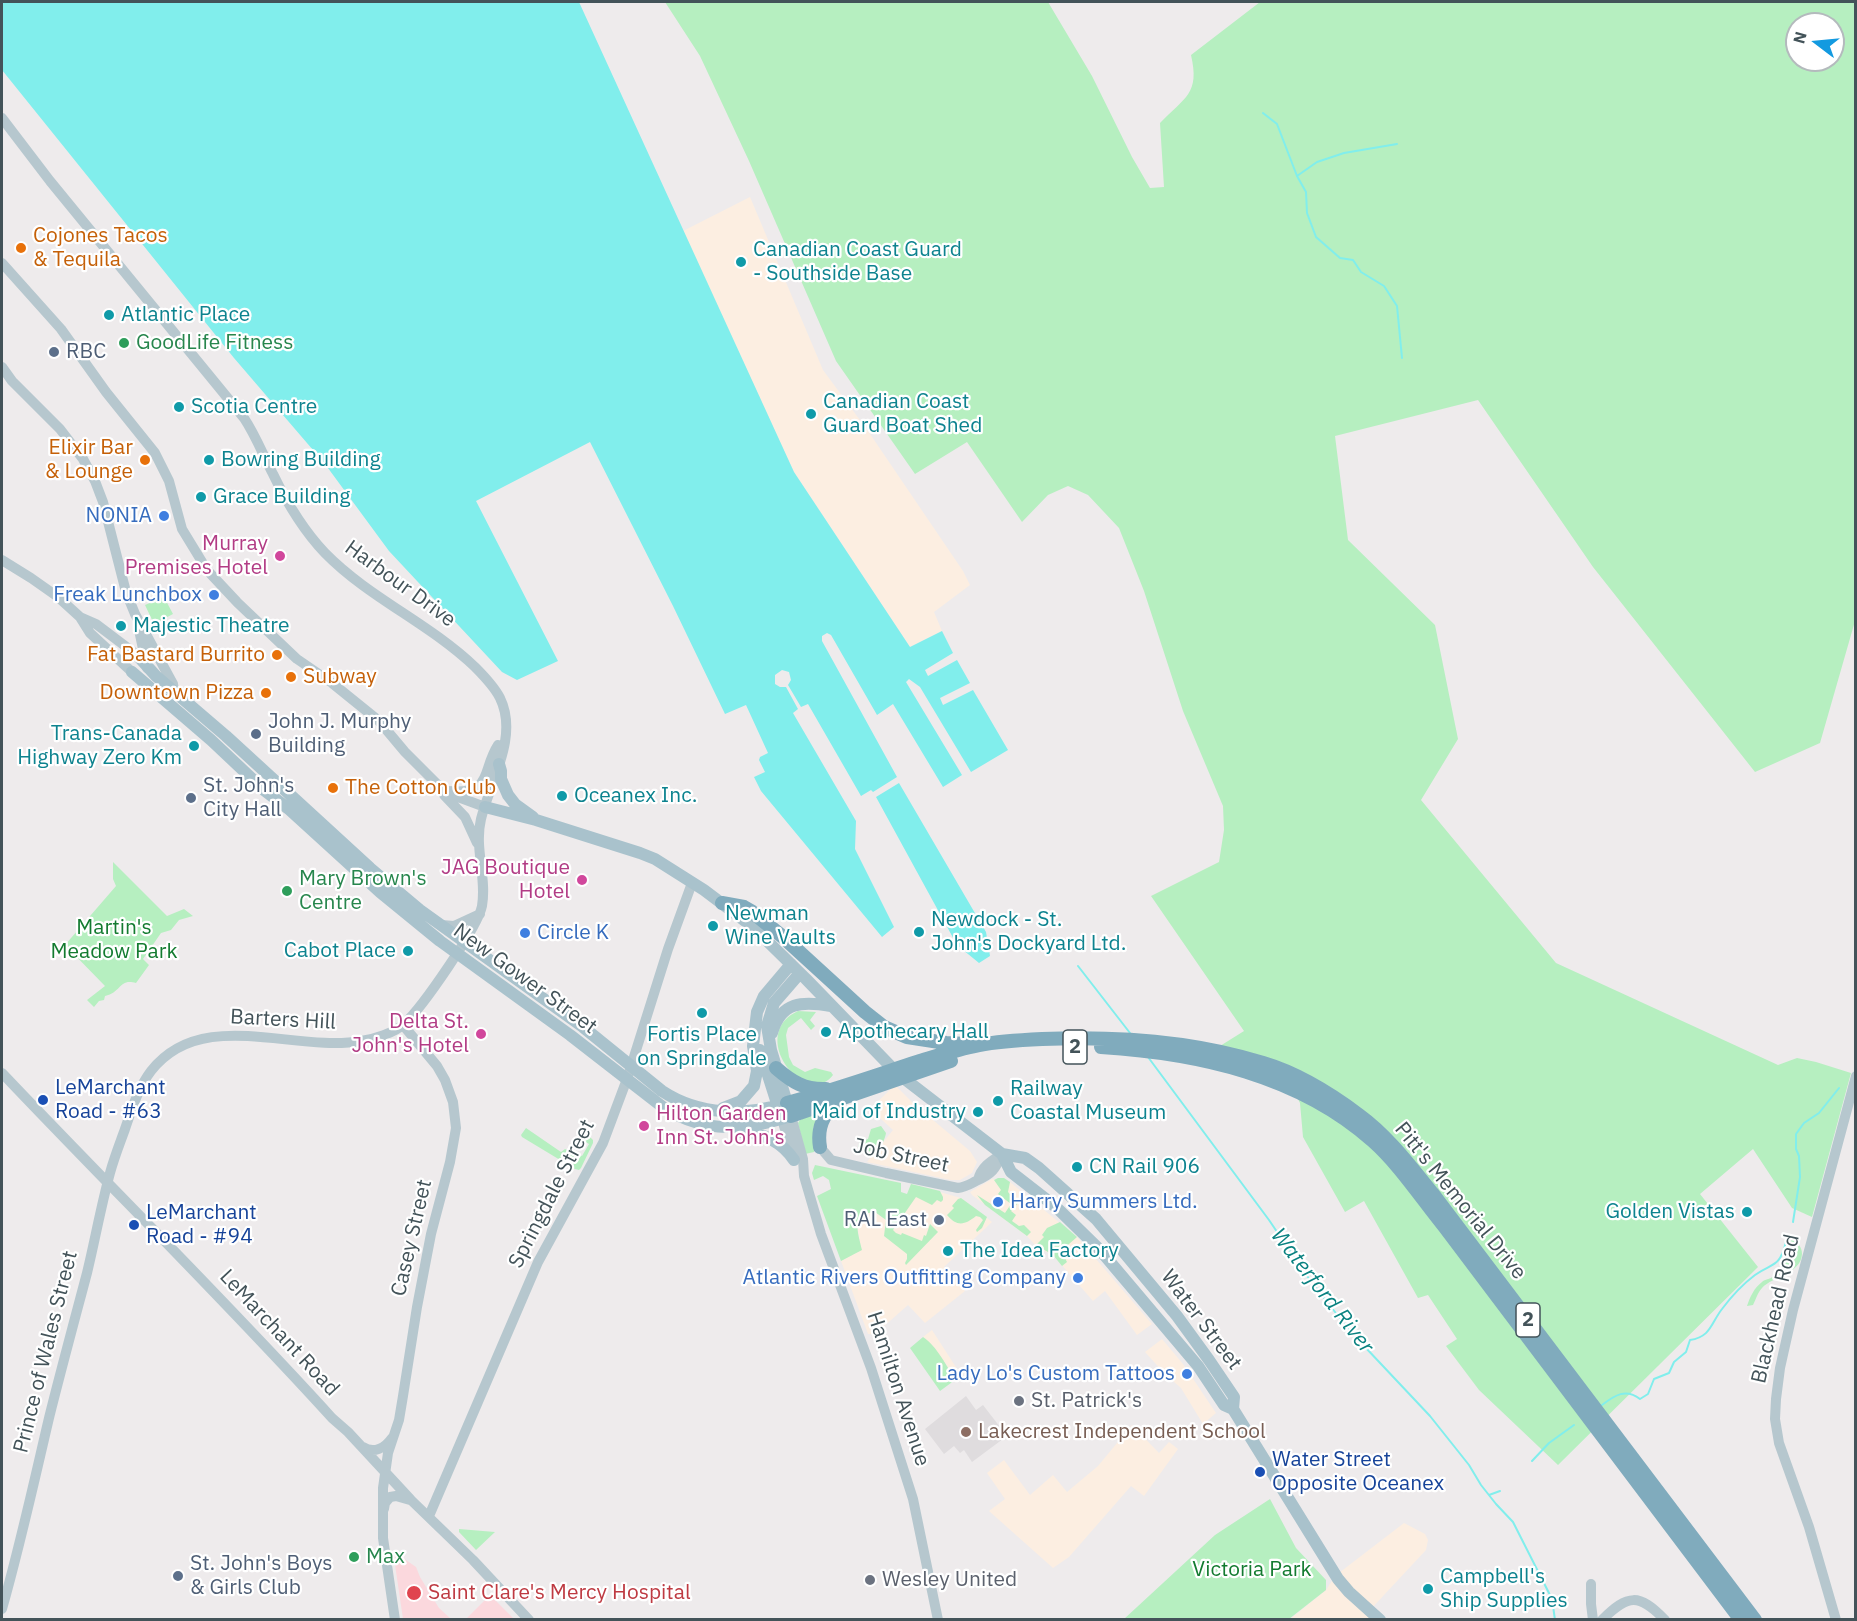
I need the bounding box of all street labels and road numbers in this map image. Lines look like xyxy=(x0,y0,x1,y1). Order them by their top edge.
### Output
street label: Harbour Drive xyxy=(340,535,460,633)
street label: New Gower Street xyxy=(448,918,602,1040)
street label: Barters Hill xyxy=(229,1005,337,1035)
road number: 2 xyxy=(1063,1030,1087,1064)
street label: Springdale Street xyxy=(504,1115,600,1273)
street label: Pitt's Memorial Drive xyxy=(1389,1117,1531,1285)
street label: Job Street xyxy=(851,1134,951,1178)
street label: Casey Street xyxy=(386,1177,438,1299)
street label: Blackhead Road xyxy=(1747,1232,1805,1386)
street label: Prince of Wales Street xyxy=(9,1248,83,1456)
street label: LeMarchant Road xyxy=(214,1264,344,1402)
street label: Water Street xyxy=(1155,1265,1247,1375)
road number: 2 xyxy=(1516,1303,1540,1337)
street label: Hamilton Avenue xyxy=(861,1308,935,1470)

